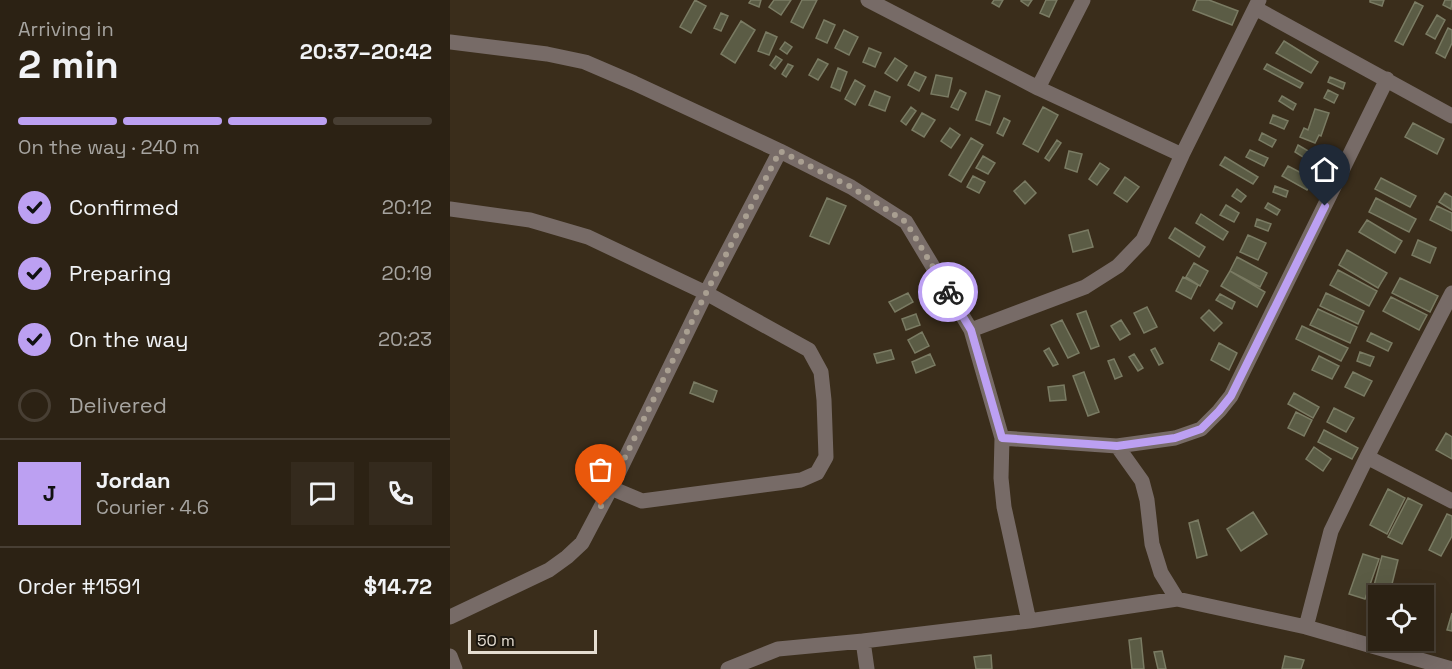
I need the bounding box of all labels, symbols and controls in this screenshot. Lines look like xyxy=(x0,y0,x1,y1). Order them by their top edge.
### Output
text: Arriving in xyxy=(18,16,114,42)
text: 20:37–20:42 xyxy=(300,37,432,65)
text: 2 min xyxy=(18,40,119,89)
text: On the way · 240 m xyxy=(18,134,200,160)
pin xyxy=(1299,144,1350,206)
icon: home xyxy=(1308,153,1341,186)
icon: check xyxy=(18,191,51,224)
text: Confirmed xyxy=(69,193,179,221)
text: 20:12 xyxy=(382,194,432,220)
icon: check xyxy=(18,257,51,290)
text: Preparing xyxy=(69,259,171,287)
text: 20:19 xyxy=(381,260,432,286)
courier xyxy=(918,262,978,322)
icon: bike xyxy=(932,276,965,309)
icon: check xyxy=(18,323,51,356)
text: On the way xyxy=(69,325,188,353)
text: 20:23 xyxy=(378,326,432,352)
text: Delivered xyxy=(69,391,167,419)
pin xyxy=(575,444,626,506)
icon: bag xyxy=(584,453,617,486)
button: chat xyxy=(291,462,354,525)
button: phone xyxy=(369,462,432,525)
text: Jordan xyxy=(96,466,171,494)
text: J xyxy=(43,479,56,507)
text: Courier · 4.6 xyxy=(96,494,209,520)
text: Order #1591 xyxy=(18,572,141,600)
text: $14.72 xyxy=(364,572,432,600)
map controls xyxy=(1368,585,1434,651)
button: locate xyxy=(1368,585,1434,651)
scale bar xyxy=(468,627,597,654)
text: 50 m xyxy=(477,630,515,651)

